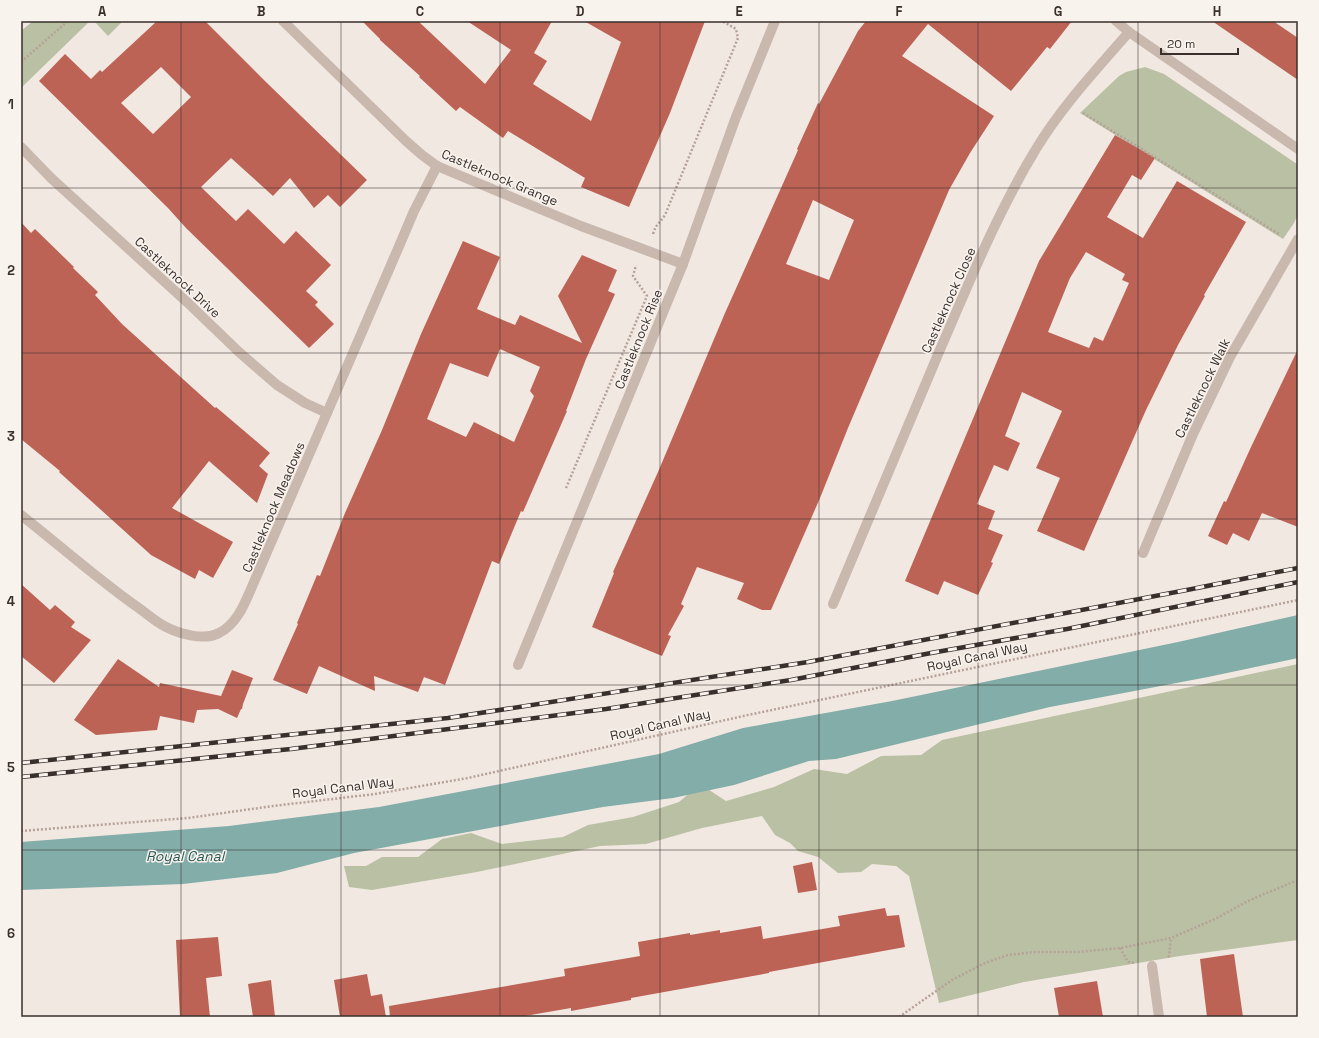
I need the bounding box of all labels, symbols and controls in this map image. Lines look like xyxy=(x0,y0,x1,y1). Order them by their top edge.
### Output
text: A xyxy=(98,3,107,20)
text: B xyxy=(257,3,266,20)
text: C xyxy=(416,3,424,20)
text: D xyxy=(576,3,585,20)
text: E xyxy=(735,3,743,20)
text: F xyxy=(896,3,903,20)
text: G xyxy=(1054,3,1062,20)
text: H xyxy=(1213,3,1221,20)
scale bar xyxy=(1161,30,1238,56)
text: 20 m xyxy=(1167,36,1195,52)
text: 1 xyxy=(8,96,14,113)
street label: Castleknock Grange xyxy=(439,145,561,210)
street label: Castleknock Drive xyxy=(131,233,224,322)
street label: Castleknock Close xyxy=(917,244,980,356)
text: 2 xyxy=(7,262,15,279)
street label: Castleknock Rise xyxy=(611,287,666,392)
street label: Castleknock Walk xyxy=(1171,335,1234,441)
text: 3 xyxy=(7,428,15,445)
street label: Castleknock Meadows xyxy=(238,439,309,575)
text: 4 xyxy=(7,593,15,610)
street label: Royal Canal Way xyxy=(925,638,1029,675)
street label: Royal Canal Way xyxy=(608,705,712,744)
text: 5 xyxy=(7,759,15,776)
street label: Royal Canal Way xyxy=(291,773,395,802)
water label: Royal Canal xyxy=(146,847,226,865)
text: 6 xyxy=(7,925,15,942)

